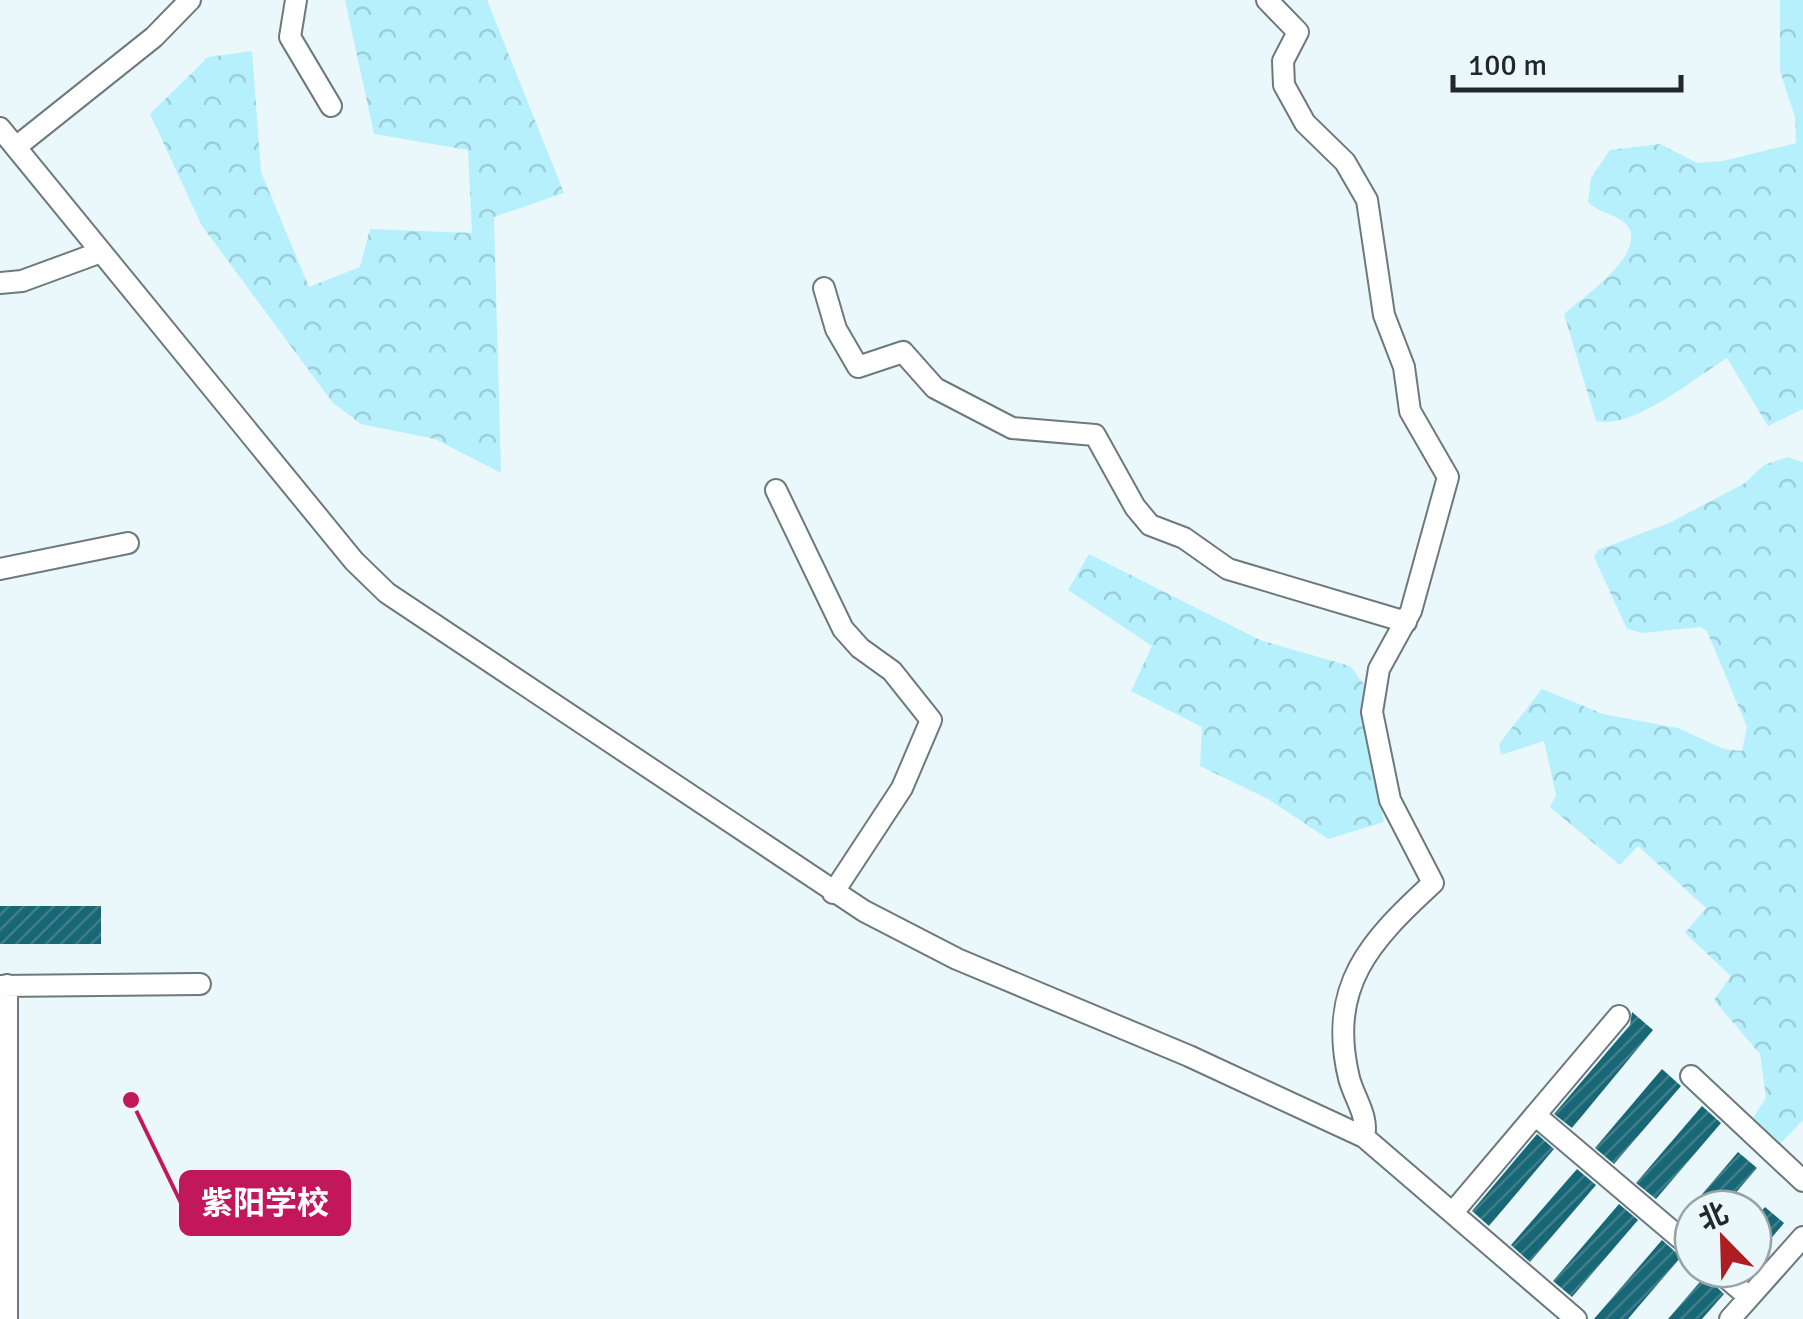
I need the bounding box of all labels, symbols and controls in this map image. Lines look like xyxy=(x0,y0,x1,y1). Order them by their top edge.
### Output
scale bar xyxy=(1453,30,1680,92)
text: 100 m xyxy=(1468,47,1547,84)
callout: 紫阳学校 xyxy=(181,1172,349,1234)
text: 紫阳学校 xyxy=(201,1184,329,1223)
north arrow xyxy=(1673,1189,1773,1289)
text: 北 xyxy=(1694,1196,1733,1238)

